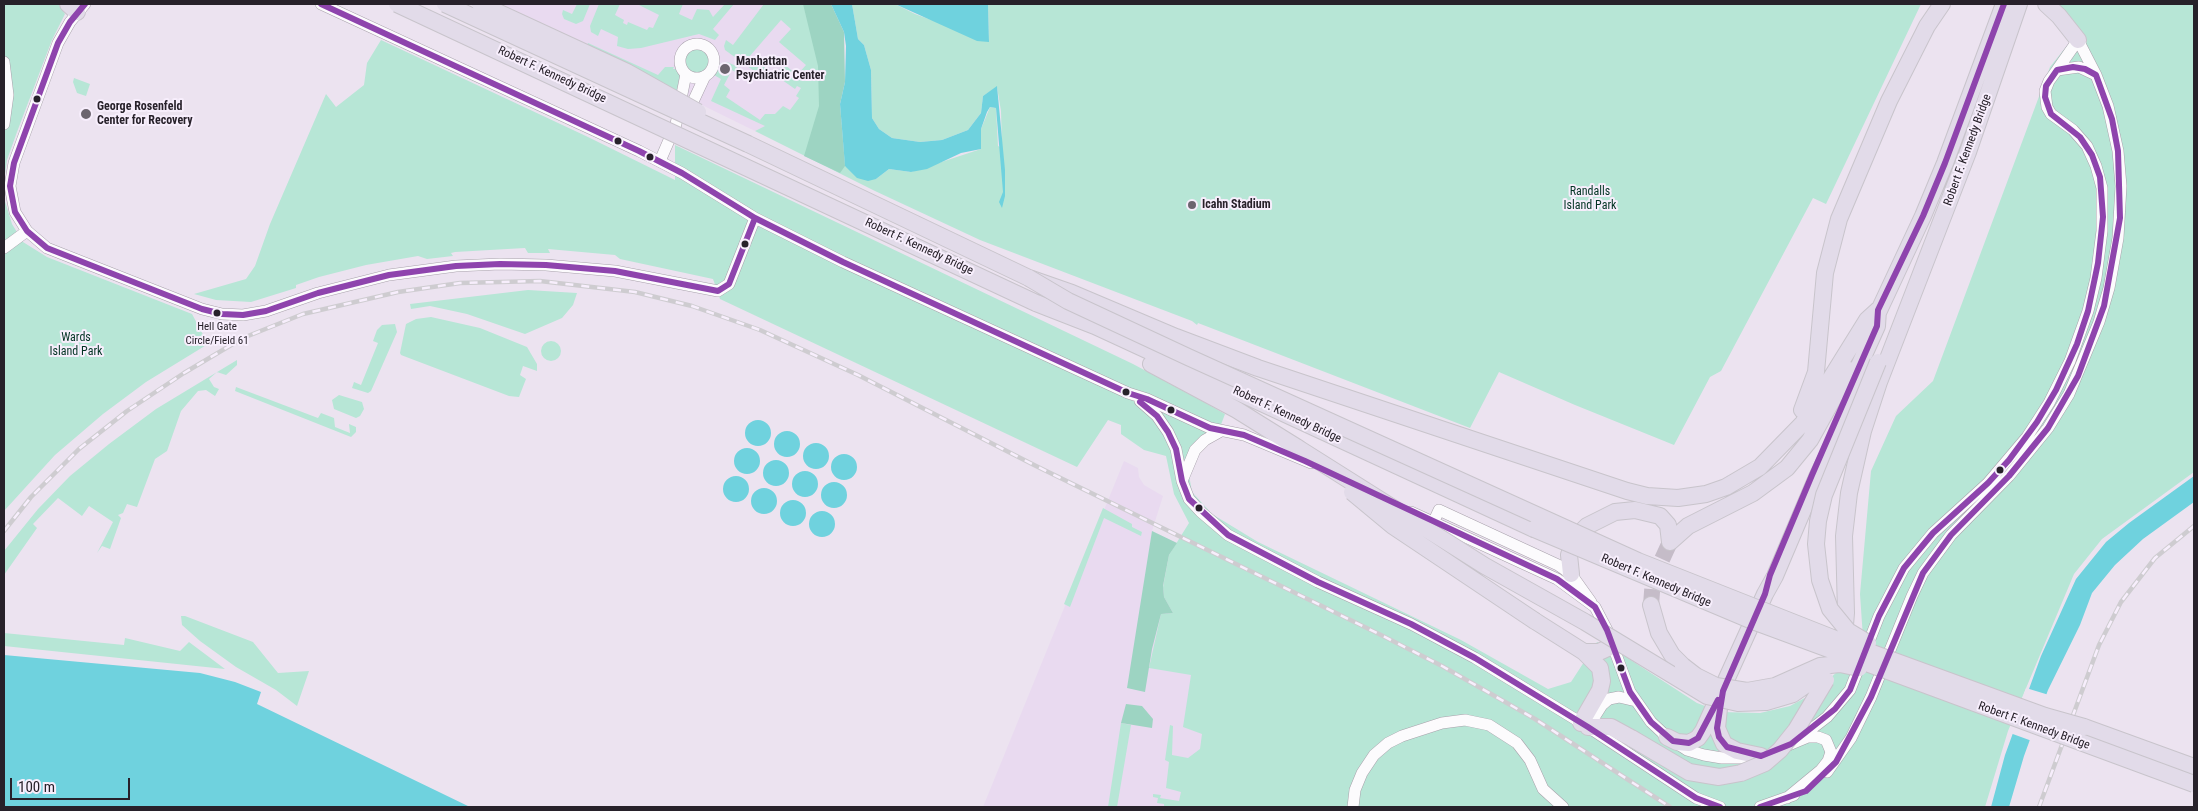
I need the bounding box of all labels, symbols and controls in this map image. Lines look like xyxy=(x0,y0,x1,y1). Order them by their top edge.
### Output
street label: Robert F. Kennedy Bridge xyxy=(496,44,608,106)
place label: Manhattan Psychiatric Center xyxy=(736,55,824,83)
marker: Manhattan Psychiatric Center xyxy=(718,62,732,76)
street label: Robert F. Kennedy Bridge xyxy=(1941,92,1995,208)
unlabelled marker xyxy=(32,94,42,104)
place label: George Rosenfeld Center for Recovery xyxy=(97,100,193,128)
marker: George Rosenfeld Center for Recovery xyxy=(79,107,93,121)
unlabelled marker xyxy=(613,136,623,146)
unlabelled marker xyxy=(645,152,655,162)
park label: Randalls Island Park xyxy=(1564,185,1616,213)
place label: Icahn Stadium xyxy=(1202,198,1271,212)
marker: Icahn Stadium xyxy=(1186,199,1198,211)
street label: Robert F. Kennedy Bridge xyxy=(863,216,975,278)
unlabelled marker xyxy=(740,239,750,249)
marker: Hell Gate Circle/Field 61 xyxy=(212,308,222,318)
place label: Hell Gate Circle/Field 61 xyxy=(185,320,249,346)
park label: Wards Island Park xyxy=(50,331,102,359)
street label: Robert F. Kennedy Bridge xyxy=(1231,384,1343,446)
unlabelled marker xyxy=(1121,387,1131,397)
unlabelled marker xyxy=(1166,405,1176,415)
unlabelled marker xyxy=(1995,465,2005,475)
unlabelled marker xyxy=(1194,503,1204,513)
street label: Robert F. Kennedy Bridge xyxy=(1599,551,1713,611)
unlabelled marker xyxy=(1616,663,1626,673)
street label: Robert F. Kennedy Bridge xyxy=(1976,699,2092,753)
scale bar xyxy=(12,768,132,800)
text: 100 m xyxy=(18,778,55,796)

